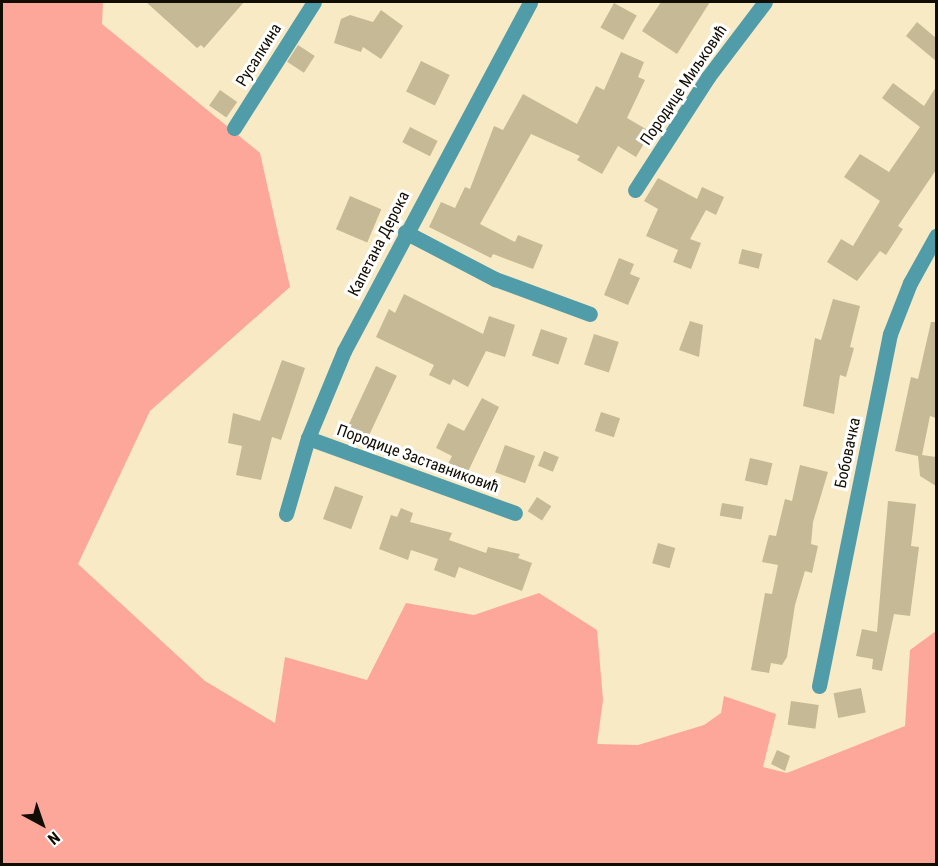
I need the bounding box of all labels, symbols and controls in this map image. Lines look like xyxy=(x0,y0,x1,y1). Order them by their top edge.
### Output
street label: Русалкина xyxy=(232,20,286,90)
street label: Породице Миљковић xyxy=(637,21,731,149)
street label: Капетана Дерока xyxy=(344,188,414,300)
street label: Бобовачка xyxy=(831,416,865,490)
street label: Породице Заставниковић xyxy=(334,421,502,497)
north arrow xyxy=(12,794,72,854)
text: N xyxy=(44,828,64,849)

